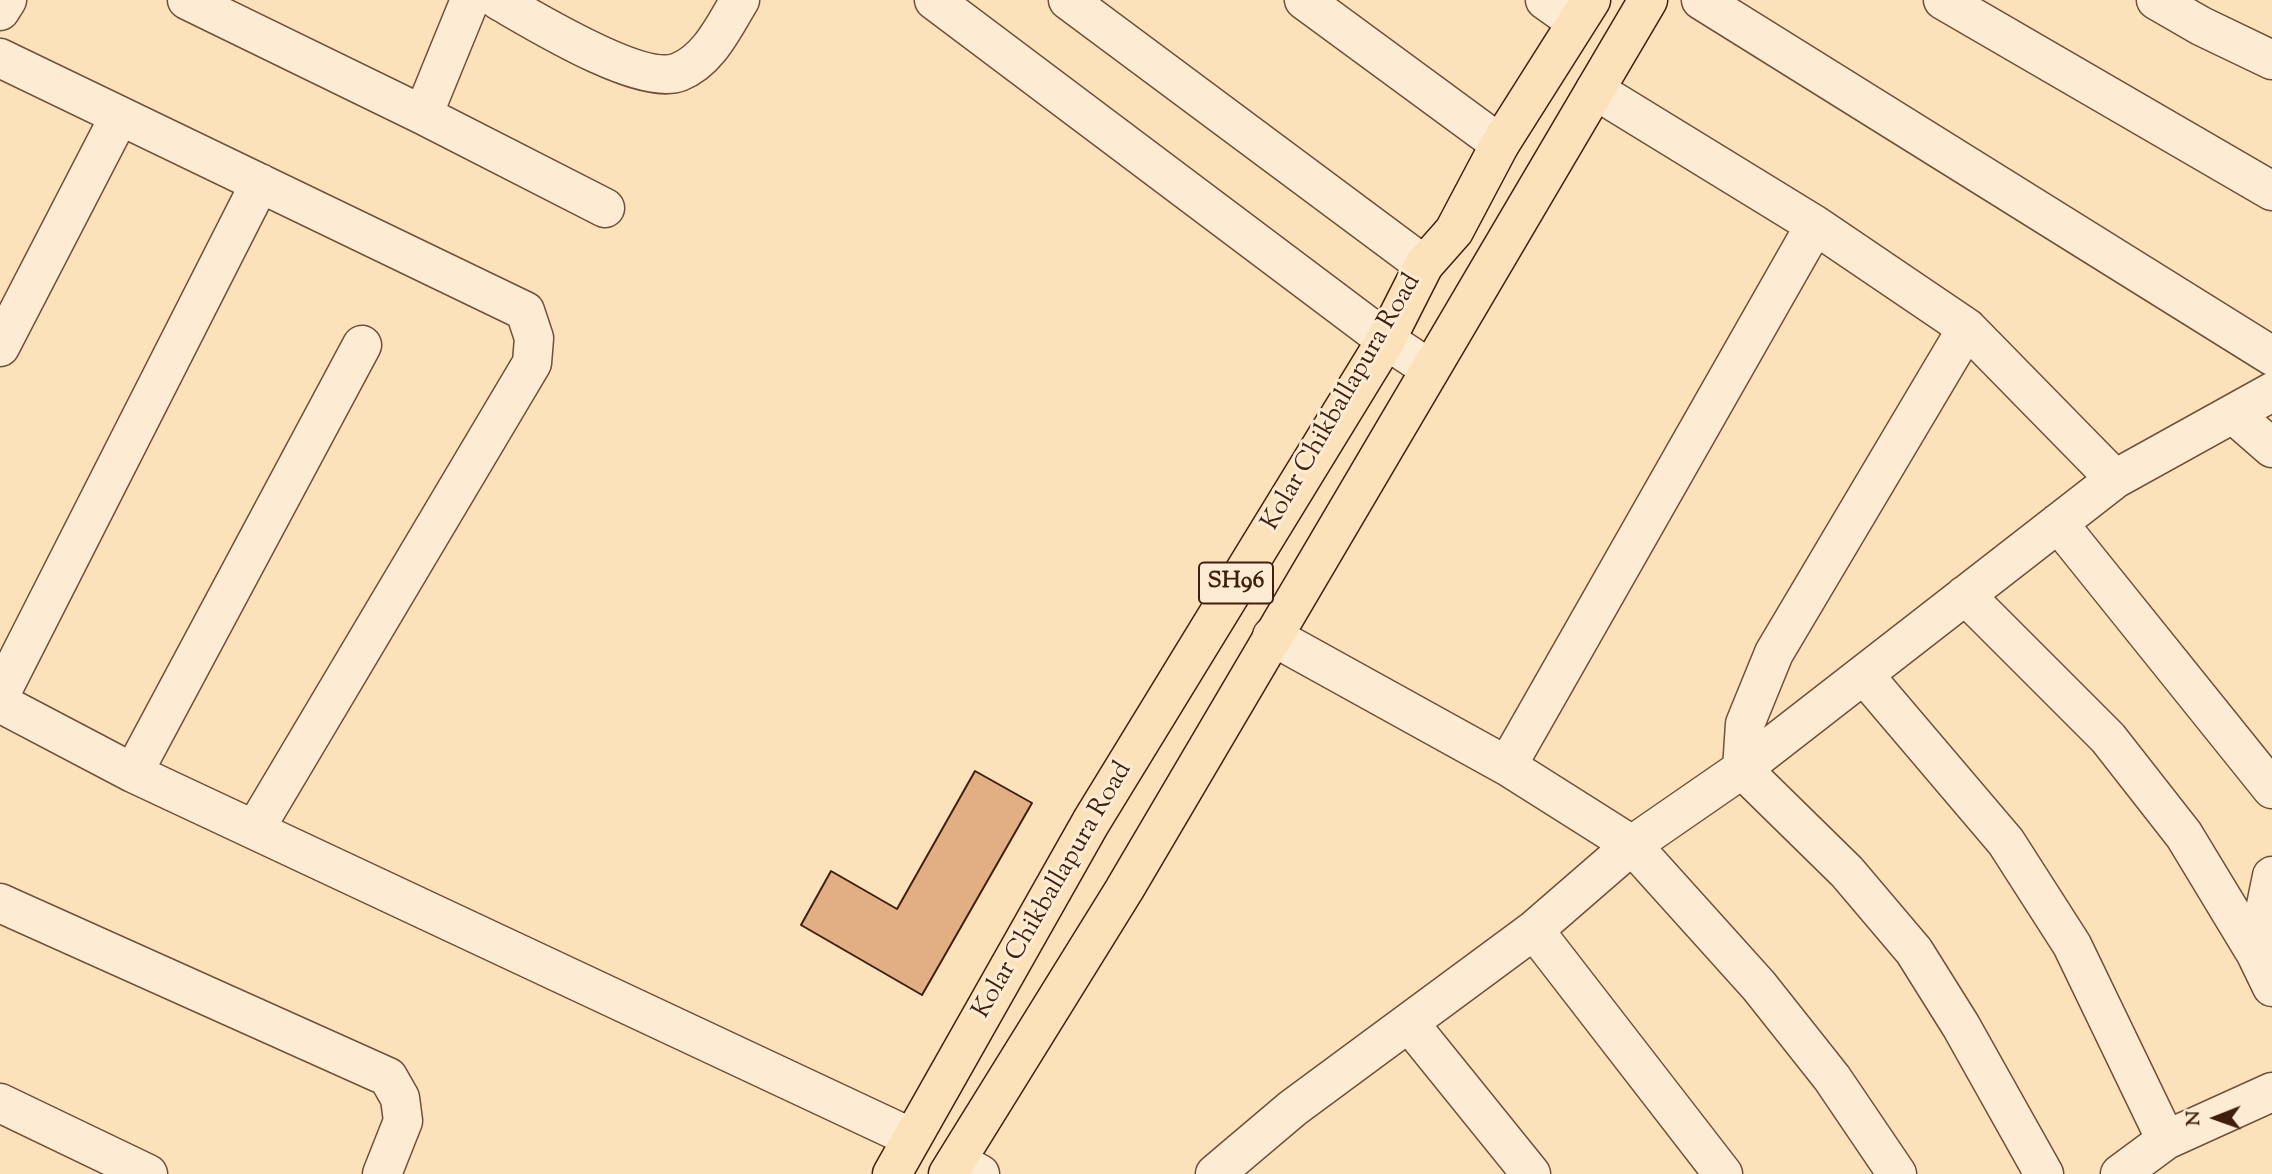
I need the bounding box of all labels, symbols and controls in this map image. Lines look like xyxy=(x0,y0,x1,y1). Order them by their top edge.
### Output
street label: Kolar Chikballapura Road xyxy=(1257,269,1429,537)
road number: SH96 xyxy=(1199,562,1273,604)
street label: Kolar Chikballapura Road xyxy=(968,757,1140,1025)
north arrow xyxy=(2181,1083,2251,1153)
text: N xyxy=(2181,1111,2208,1126)

